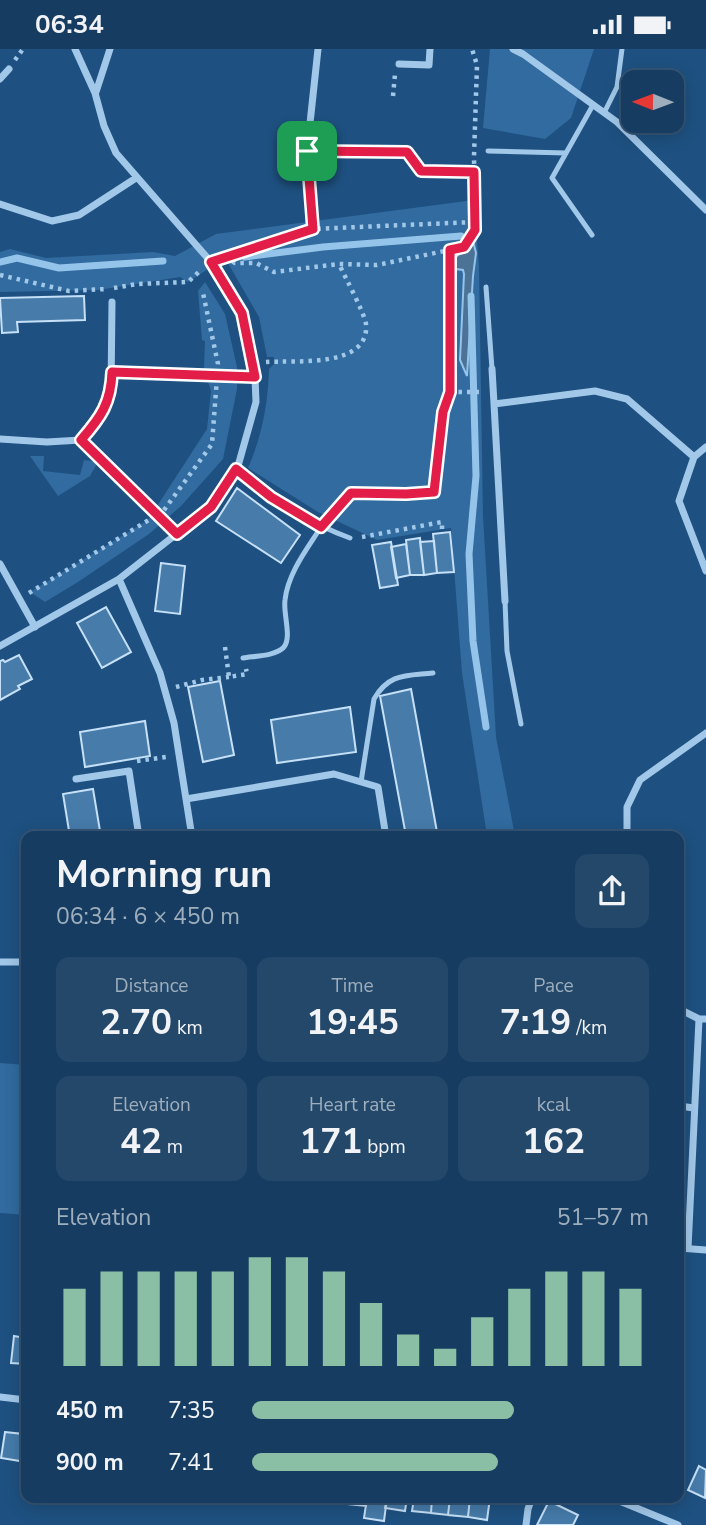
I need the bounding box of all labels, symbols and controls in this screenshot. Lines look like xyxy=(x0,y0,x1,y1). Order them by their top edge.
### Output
text: 06:34 xyxy=(35,7,104,42)
north arrow xyxy=(621,70,684,133)
map controls xyxy=(621,70,684,133)
pin xyxy=(277,121,337,181)
icon: arrive xyxy=(288,132,326,170)
text: Morning run xyxy=(56,849,272,900)
button: share xyxy=(575,854,649,928)
text: 06:34 · 6 × 450 m xyxy=(56,901,240,932)
text: Distance xyxy=(115,973,188,999)
text: Time xyxy=(331,973,374,999)
text: Pace xyxy=(533,973,574,999)
text: 2.70 xyxy=(100,999,172,1046)
text: 19:45 xyxy=(306,999,399,1046)
text: 7:19 xyxy=(500,999,571,1046)
text: km xyxy=(172,1015,203,1041)
text: /km xyxy=(571,1015,607,1041)
text: Elevation xyxy=(112,1092,191,1118)
text: Heart rate xyxy=(309,1092,396,1118)
text: kcal xyxy=(537,1092,570,1118)
text: 42 xyxy=(120,1118,162,1165)
text: 171 xyxy=(299,1118,362,1165)
text: 162 xyxy=(522,1118,585,1165)
text: m xyxy=(162,1134,183,1160)
text: bpm xyxy=(362,1134,406,1160)
text: Elevation xyxy=(56,1202,151,1233)
text: 51–57 m xyxy=(557,1202,649,1233)
text: 450 m xyxy=(56,1395,124,1426)
text: 7:35 xyxy=(168,1395,215,1426)
text: 900 m xyxy=(56,1447,124,1478)
text: 7:41 xyxy=(168,1447,215,1478)

